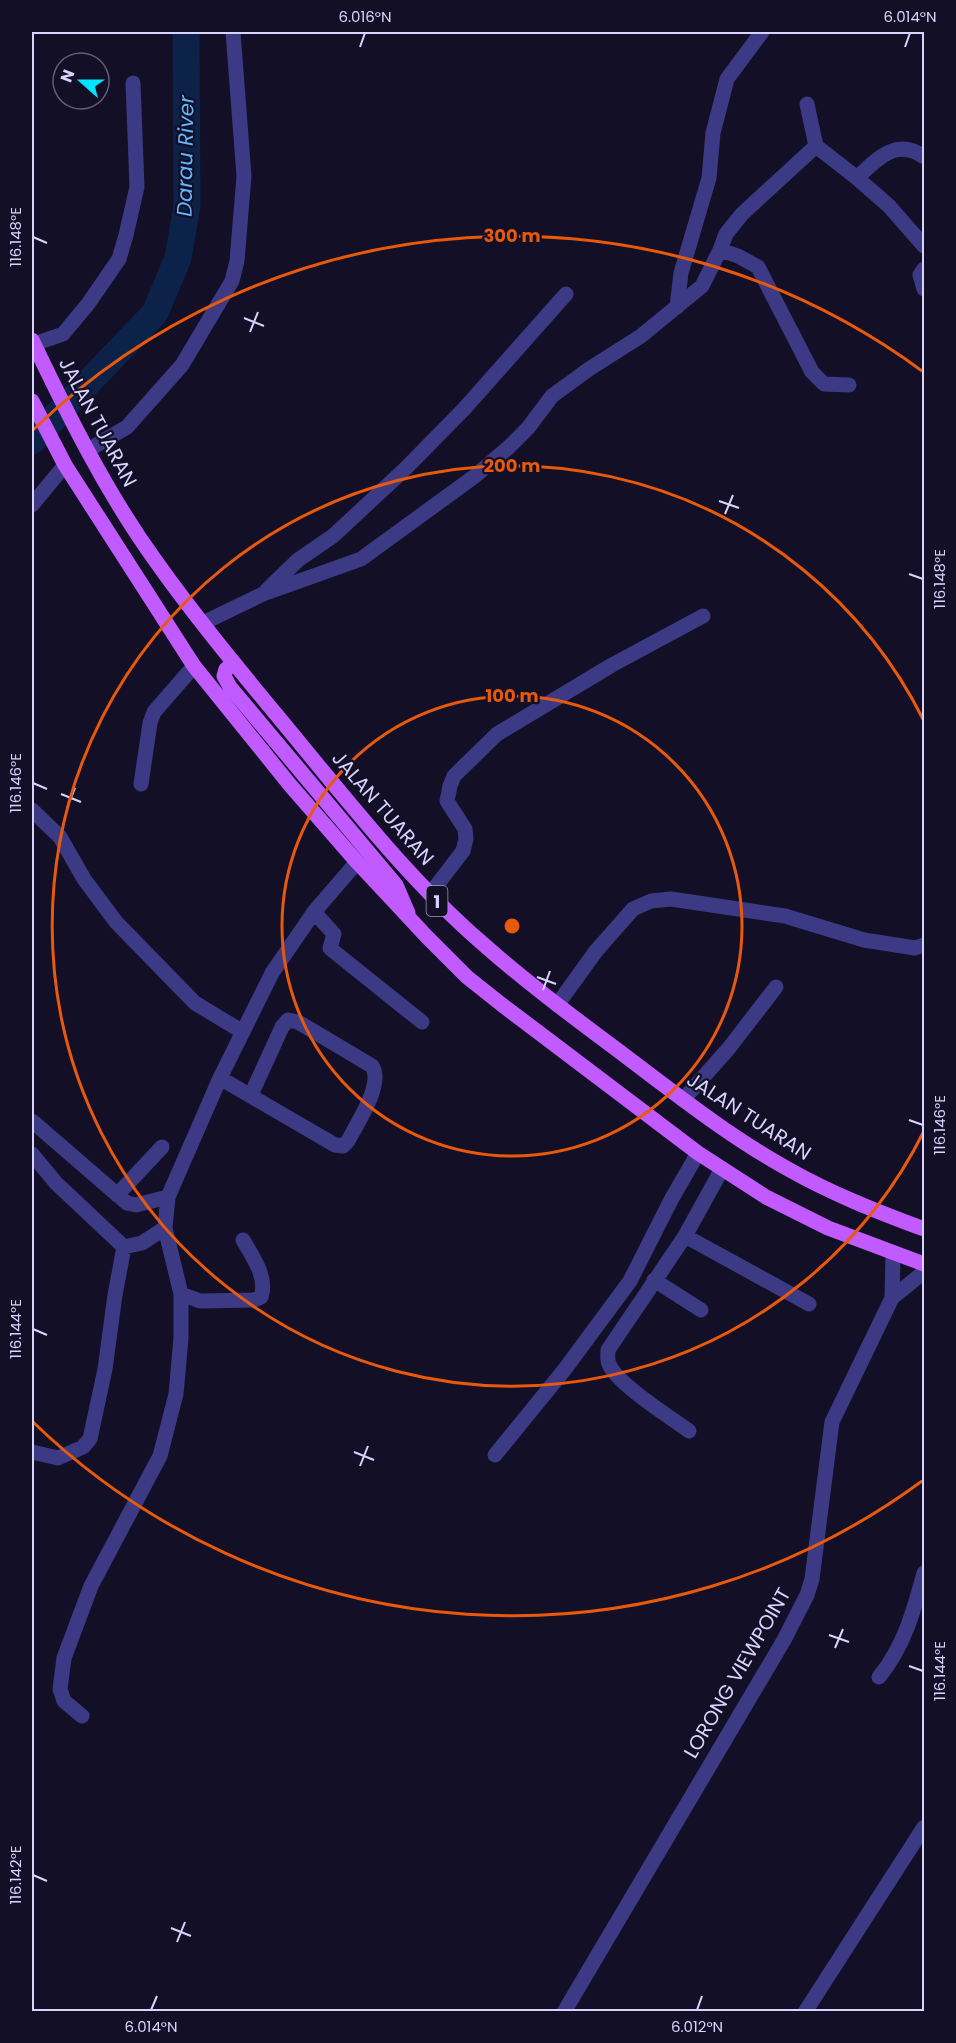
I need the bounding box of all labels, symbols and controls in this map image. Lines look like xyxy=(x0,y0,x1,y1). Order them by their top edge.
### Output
text: 6.016°N xyxy=(338,6,392,27)
text: 6.014°N xyxy=(883,6,937,27)
north arrow xyxy=(51,51,111,111)
text: N xyxy=(55,66,80,86)
water label: Darau River xyxy=(169,94,201,217)
text: 116.148°E xyxy=(5,207,26,267)
text: 300 m xyxy=(483,223,541,248)
street label: JALAN TUARAN xyxy=(52,352,144,492)
text: 200 m xyxy=(484,453,540,478)
text: 116.148°E xyxy=(929,549,950,609)
text: 100 m xyxy=(485,683,539,708)
street label: JALAN TUARAN xyxy=(325,745,441,871)
text: 116.146°E xyxy=(5,753,26,813)
road number: 1 xyxy=(426,886,448,916)
centre of rings xyxy=(502,916,522,936)
street label: JALAN TUARAN xyxy=(681,1065,817,1167)
text: 116.146°E xyxy=(929,1095,950,1155)
text: 116.144°E xyxy=(5,1299,26,1359)
street label: LORONG VIEWPOINT xyxy=(677,1582,797,1763)
text: 116.144°E xyxy=(929,1641,950,1701)
text: 116.142°E xyxy=(5,1846,26,1904)
text: 6.014°N xyxy=(124,2016,178,2037)
text: 6.012°N xyxy=(671,2016,723,2037)

